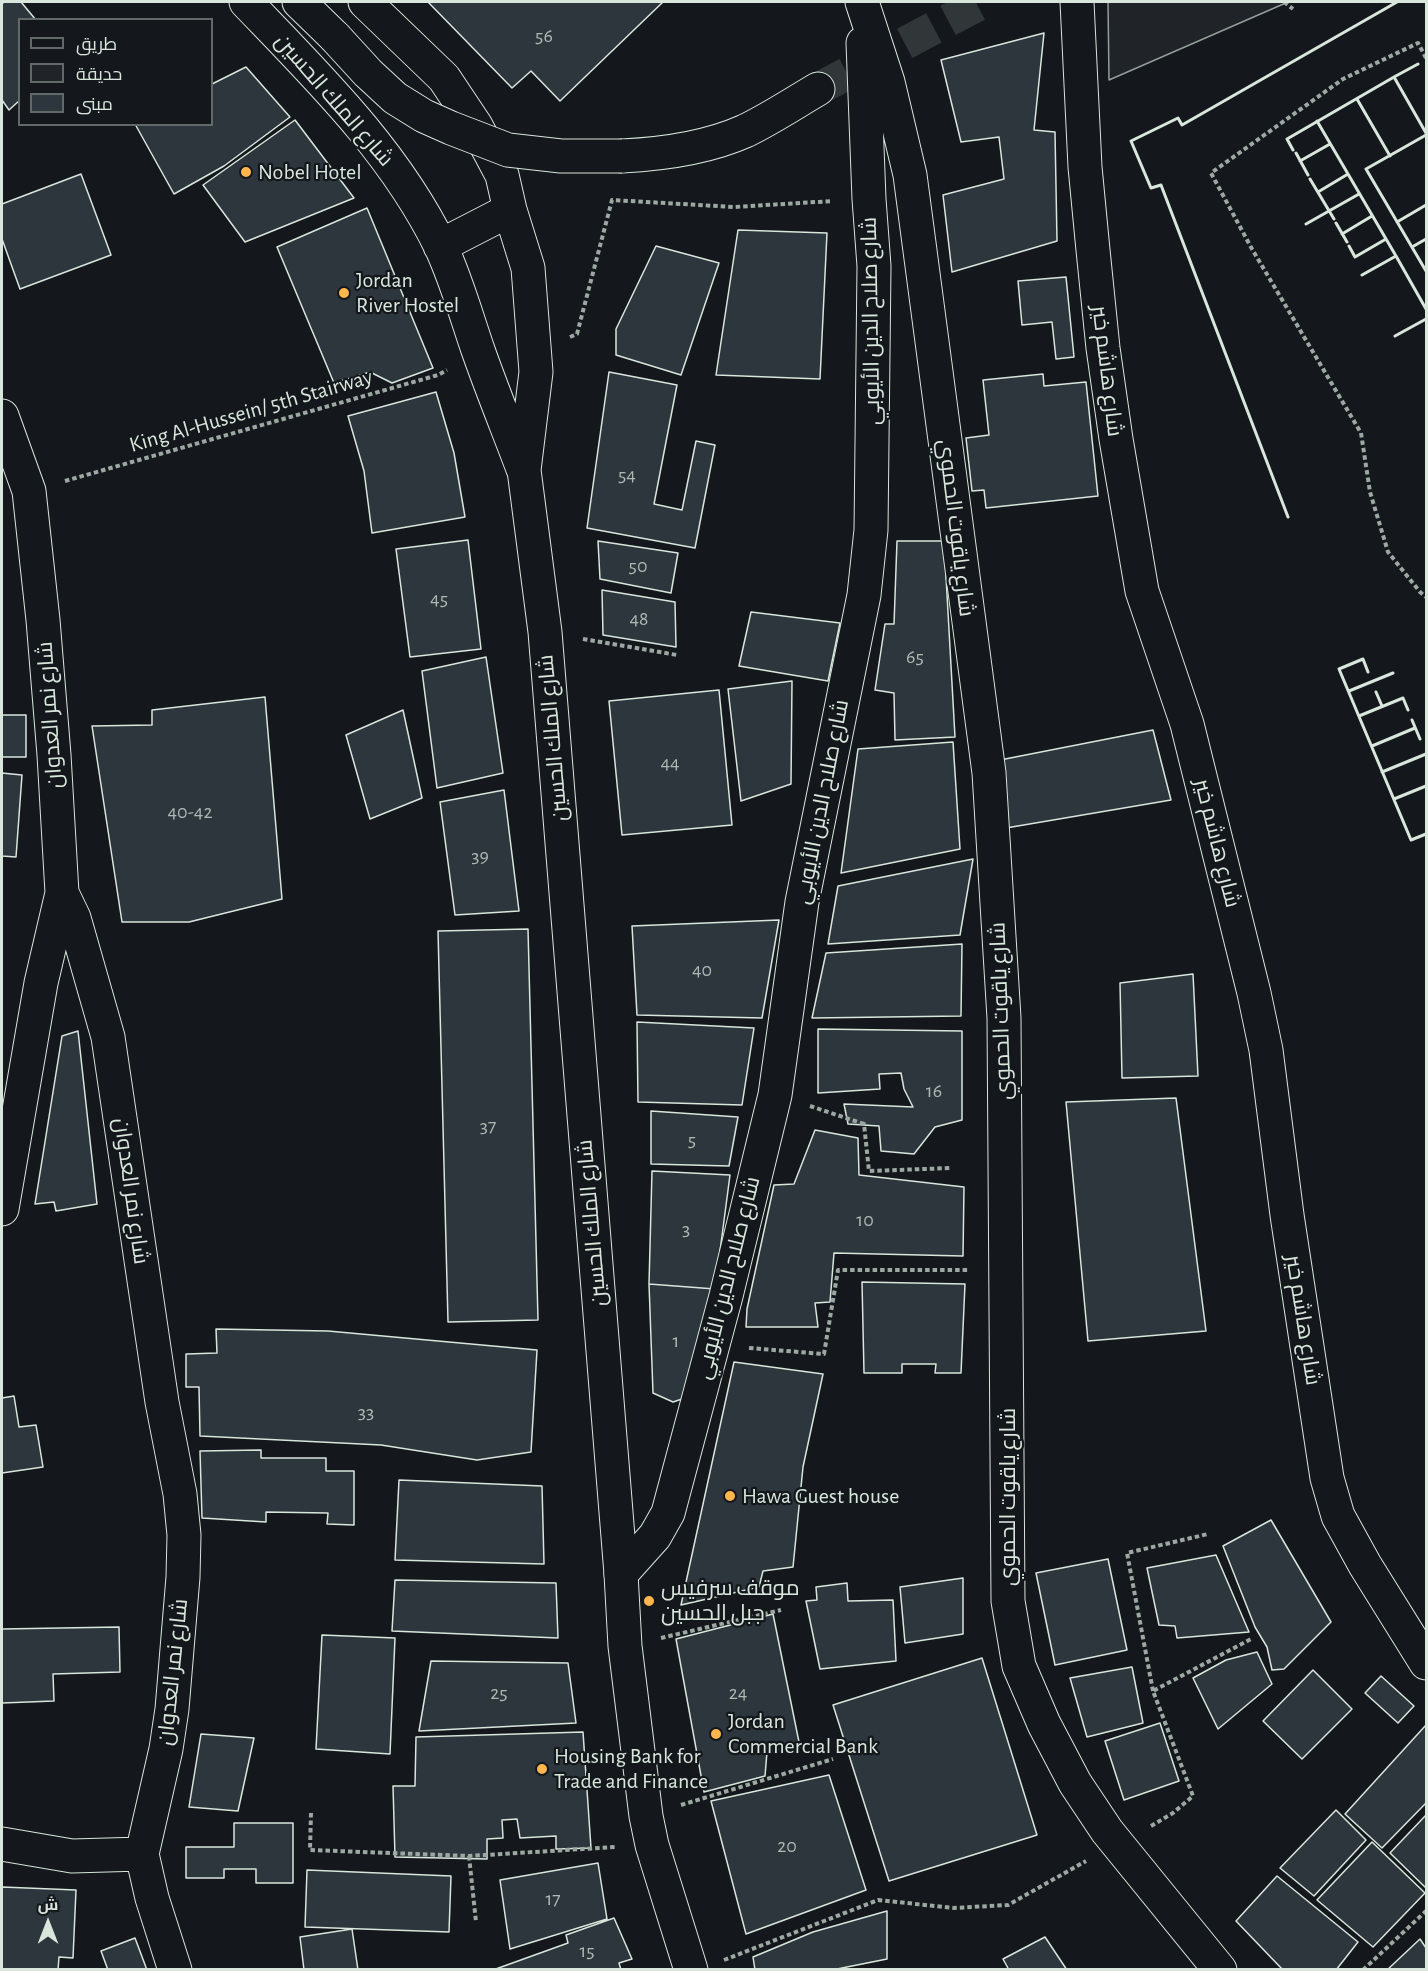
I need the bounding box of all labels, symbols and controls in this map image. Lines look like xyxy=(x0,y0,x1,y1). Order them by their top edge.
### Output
legend xyxy=(18,18,213,126)
house number: 56 xyxy=(535,24,553,48)
street label: شارع الملك الحسين xyxy=(269,28,399,172)
text: طريق xyxy=(76,36,117,54)
text: حديقة xyxy=(76,66,122,84)
text: مبنى xyxy=(76,96,113,114)
place label: Nobel Hotel xyxy=(258,159,362,185)
marker: Nobel Hotel xyxy=(239,165,253,179)
street label: شارع صلاح الدين الأيوبي xyxy=(856,217,886,425)
place label: Jordan River Hostel xyxy=(356,267,459,318)
marker: Jordan River Hostel xyxy=(337,286,351,300)
street label: شارع هاشم خير xyxy=(1086,304,1128,438)
street label: King Al-Hussein/ 5th Stairway xyxy=(126,364,376,458)
street label: شارع ياقوت الحموي xyxy=(932,438,980,618)
house number: 54 xyxy=(618,463,636,487)
house number: 50 xyxy=(629,554,647,578)
house number: 45 xyxy=(430,587,448,611)
house number: 48 xyxy=(629,607,649,631)
street label: شارع نمر العدوان xyxy=(32,641,68,789)
house number: 65 xyxy=(906,645,924,669)
street label: شارع الملك الحسين xyxy=(533,653,573,823)
street label: شارع صلاح الدين الأيوبي xyxy=(789,697,855,907)
house number: 44 xyxy=(660,751,680,775)
street label: شارع هاشم خير xyxy=(1188,776,1246,910)
house number: 40-42 xyxy=(167,800,213,824)
house number: 39 xyxy=(471,844,489,868)
street label: شارع ياقوت الحموي xyxy=(985,921,1017,1101)
house number: 40 xyxy=(692,958,712,982)
house number: 16 xyxy=(926,1079,942,1103)
house number: 37 xyxy=(480,1114,496,1138)
street label: شارع نمر العدوان xyxy=(108,1116,154,1266)
house number: 5 xyxy=(688,1128,696,1152)
street label: شارع الملك الحسين xyxy=(572,1138,612,1308)
street label: شارع صلاح الدين الأيوبي xyxy=(690,1174,766,1382)
house number: 10 xyxy=(856,1208,874,1232)
house number: 3 xyxy=(682,1217,690,1241)
street label: شارع هاشم خير xyxy=(1280,1253,1326,1387)
house number: 1 xyxy=(673,1329,679,1353)
house number: 33 xyxy=(358,1400,374,1424)
street label: شارع ياقوت الحموي xyxy=(995,1408,1021,1586)
place label: Hawa Guest house xyxy=(742,1483,899,1509)
marker: Hawa Guest house xyxy=(723,1489,737,1503)
place label: موقف سرفيس جبل الحسين xyxy=(661,1575,800,1627)
marker: موقف سرفيس جبل الحسين xyxy=(642,1594,656,1608)
street label: شارع نمر العدوان xyxy=(152,1597,194,1747)
house number: 25 xyxy=(490,1681,508,1705)
house number: 24 xyxy=(729,1681,747,1705)
place label: Jordan Commercial Bank xyxy=(728,1708,878,1760)
marker: Jordan Commercial Bank xyxy=(709,1727,723,1741)
place label: Housing Bank for Trade and Finance xyxy=(554,1743,708,1795)
marker: Housing Bank for Trade and Finance xyxy=(535,1762,549,1776)
house number: 20 xyxy=(777,1834,797,1858)
house number: 17 xyxy=(545,1887,561,1911)
north arrow xyxy=(18,1893,78,1953)
text: ش xyxy=(38,1897,58,1913)
house number: 15 xyxy=(579,1939,595,1963)

